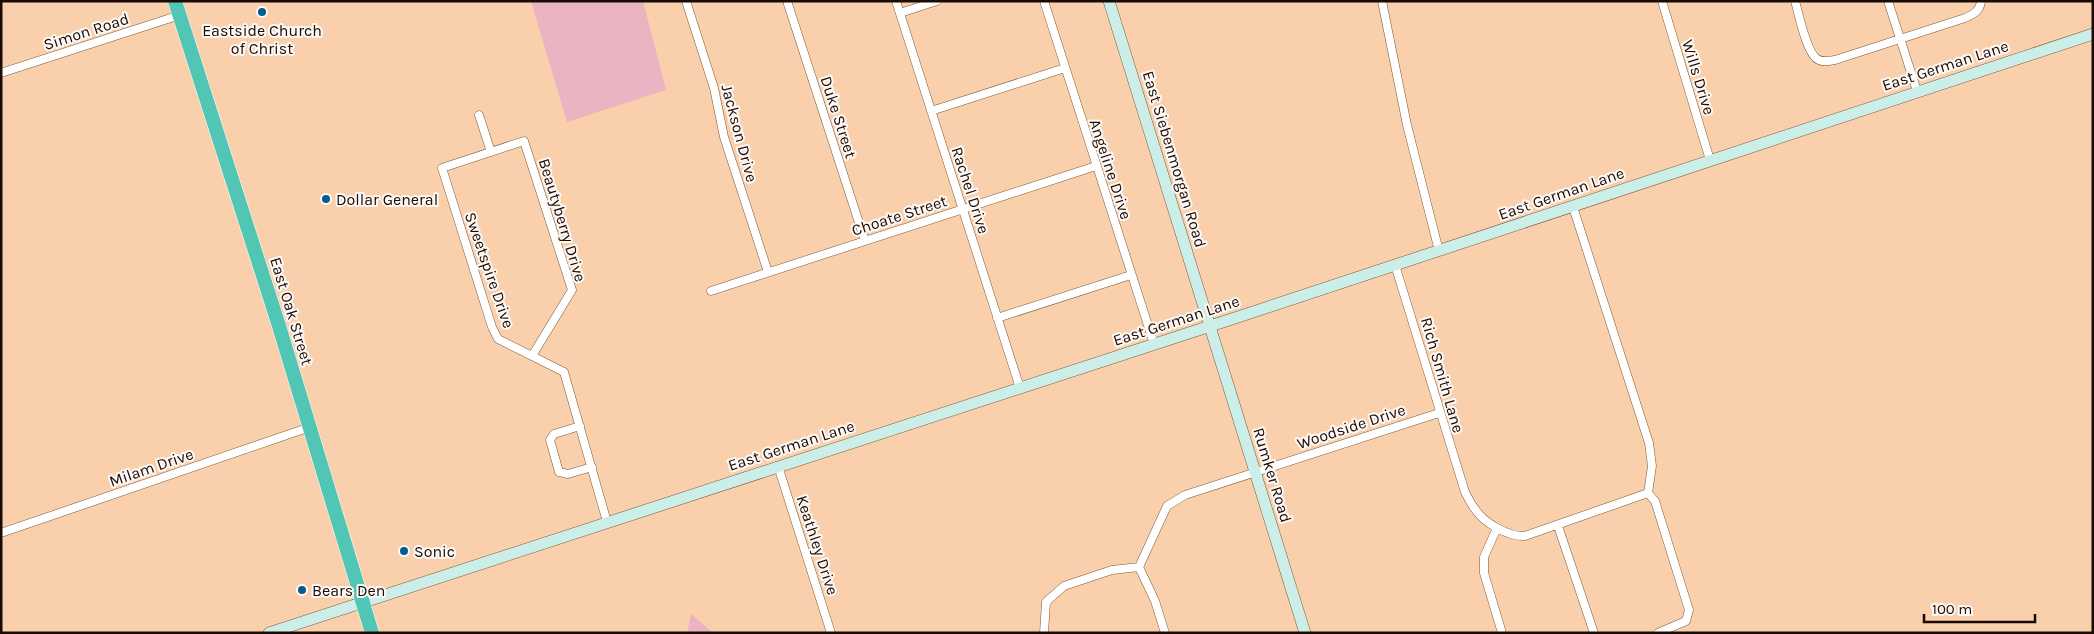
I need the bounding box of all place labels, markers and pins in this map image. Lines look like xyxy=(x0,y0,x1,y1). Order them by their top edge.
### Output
marker: Eastside Church of Christ xyxy=(256,6,268,18)
place label: Eastside Church of Christ xyxy=(202,21,322,58)
place label: Dollar General xyxy=(336,190,438,209)
marker: Dollar General xyxy=(320,193,332,205)
place label: Sonic xyxy=(414,542,455,561)
marker: Sonic xyxy=(398,545,410,557)
place label: Bears Den xyxy=(312,581,385,600)
marker: Bears Den xyxy=(296,584,308,596)

